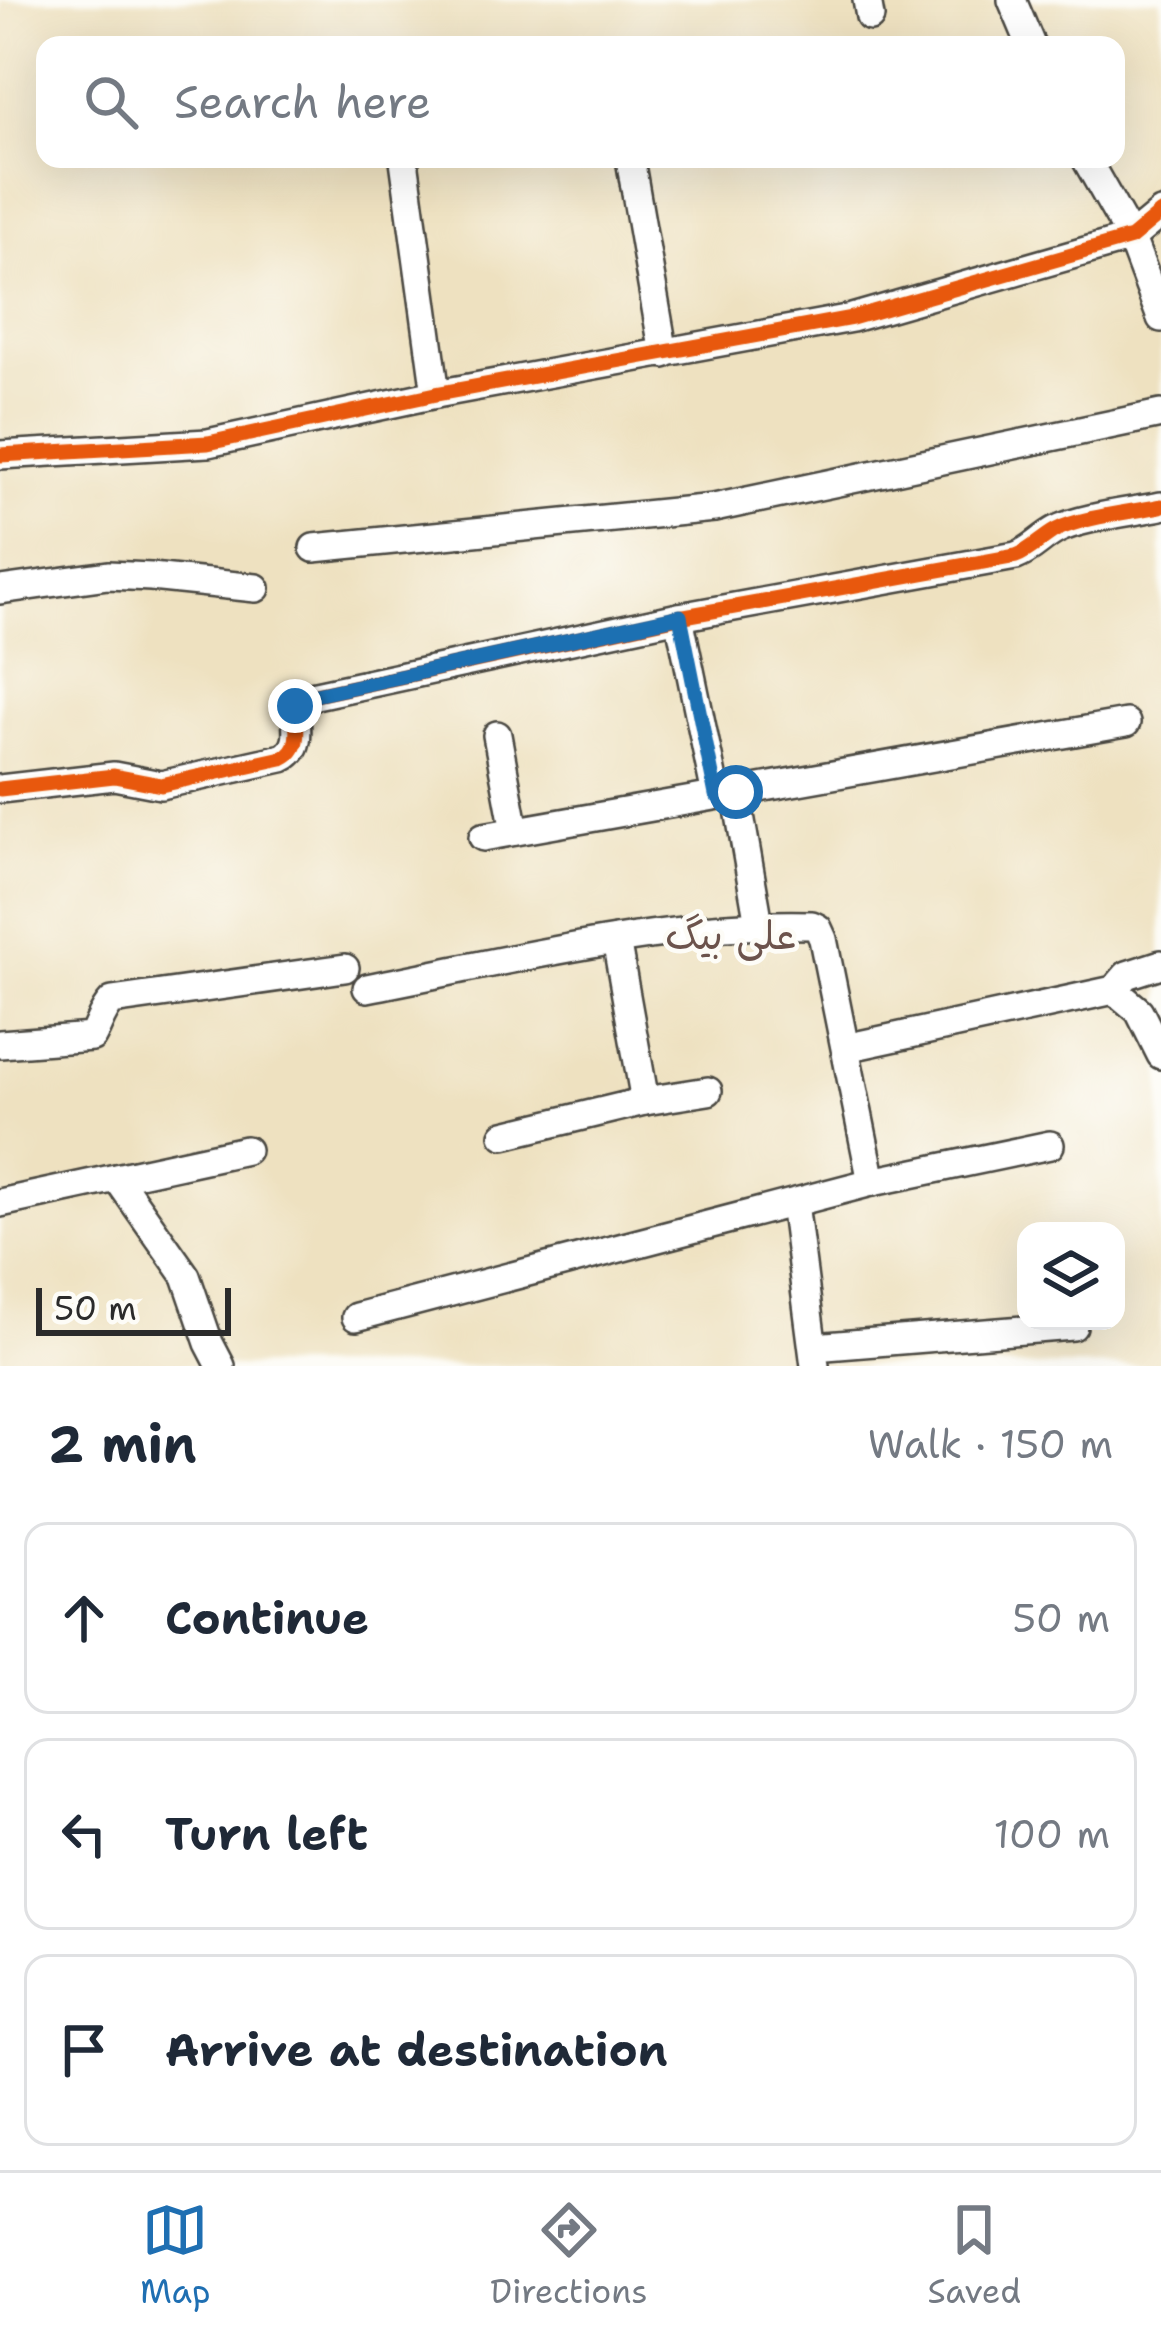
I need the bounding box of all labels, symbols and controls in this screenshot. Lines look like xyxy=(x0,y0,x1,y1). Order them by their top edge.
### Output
search box xyxy=(36,36,1125,168)
icon: search xyxy=(78,69,144,135)
text: Search here xyxy=(174,72,431,132)
route end xyxy=(268,679,322,733)
route start xyxy=(709,765,763,819)
district label: علی بیگ xyxy=(665,909,797,961)
map controls xyxy=(1017,1222,1125,1330)
button: layers xyxy=(1017,1222,1125,1330)
scale bar xyxy=(36,1282,231,1335)
text: 50 m xyxy=(54,1286,137,1331)
text: 2 min xyxy=(48,1410,197,1478)
text: Walk · 150 m xyxy=(868,1418,1113,1470)
icon: ahead xyxy=(51,1585,117,1651)
text: Continue xyxy=(165,1588,369,1648)
text: 50 m xyxy=(1012,1592,1110,1644)
icon: left xyxy=(51,1801,117,1867)
text: Turn left xyxy=(165,1804,368,1864)
text: 100 m xyxy=(994,1808,1110,1860)
icon: arrive xyxy=(51,2017,117,2083)
text: Arrive at destination xyxy=(165,2020,668,2080)
tab: Map xyxy=(140,2197,211,2314)
tab: Directions xyxy=(490,2197,648,2314)
tab: Saved xyxy=(927,2197,1021,2314)

